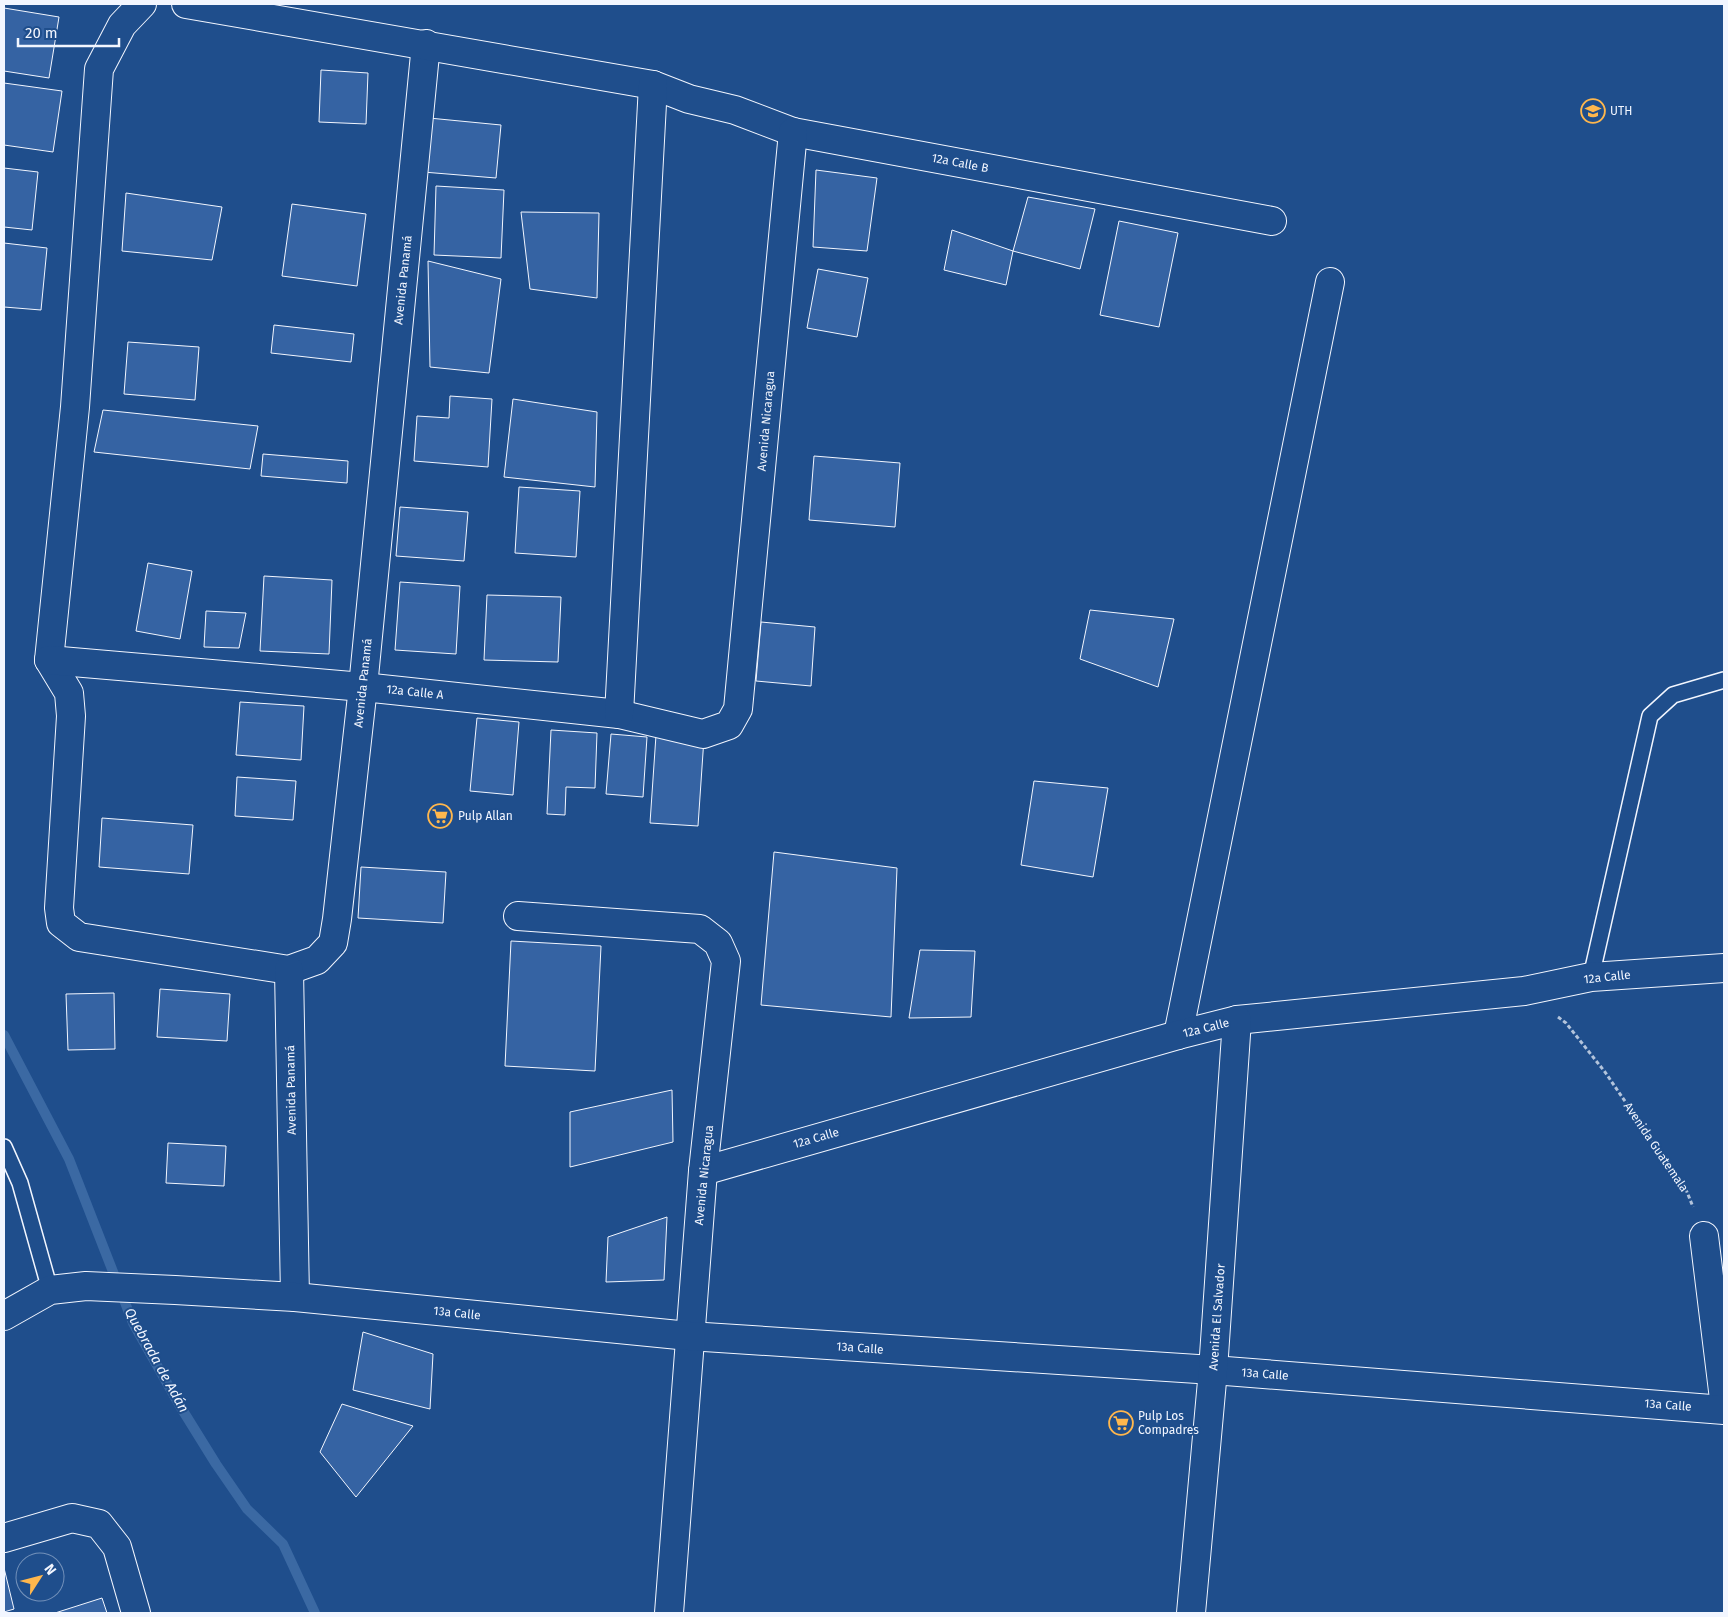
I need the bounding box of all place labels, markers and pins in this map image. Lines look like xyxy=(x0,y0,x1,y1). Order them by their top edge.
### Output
school or university icon: UTH xyxy=(1580,98,1606,124)
place label: UTH xyxy=(1610,104,1632,118)
supermarket icon: Pulp Allan xyxy=(427,803,453,829)
place label: Pulp Allan xyxy=(458,809,513,823)
place label: Pulp Los Compadres xyxy=(1138,1409,1199,1437)
supermarket icon: Pulp Los Compadres xyxy=(1108,1410,1134,1436)

